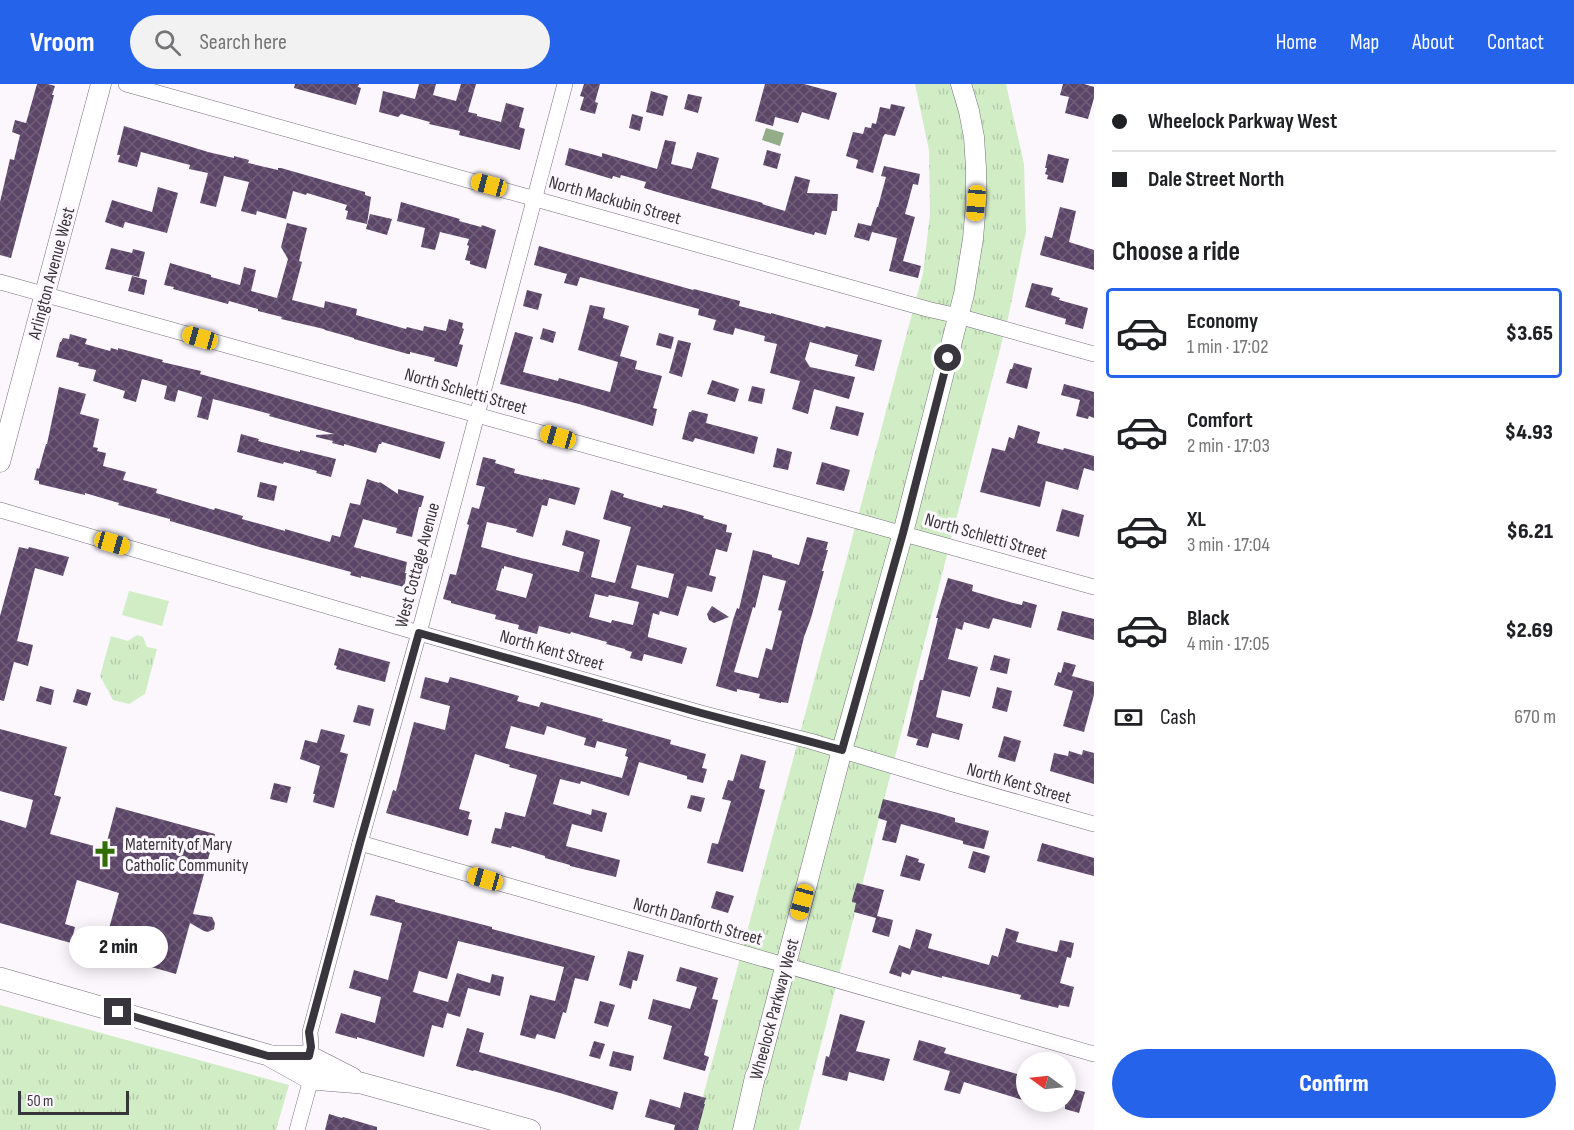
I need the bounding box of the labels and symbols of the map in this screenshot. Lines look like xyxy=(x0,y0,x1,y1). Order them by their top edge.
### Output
car xyxy=(469,172,509,198)
street label: North Mackubin Street xyxy=(546,172,684,230)
car xyxy=(965,184,987,222)
street label: Arlington Avenue West xyxy=(23,204,79,342)
car xyxy=(180,324,220,352)
route start xyxy=(934,344,961,371)
street label: North Schletti Street xyxy=(402,364,530,419)
car xyxy=(538,423,578,451)
street label: West Cottage Avenue xyxy=(391,500,444,630)
street label: North Schletti Street xyxy=(922,509,1050,564)
car xyxy=(92,529,132,557)
street label: North Kent Street xyxy=(497,626,607,676)
street label: North Kent Street xyxy=(964,759,1074,809)
place label: Maternity of Mary Catholic Community xyxy=(125,834,248,876)
church icon: Maternity of Mary Catholic Community xyxy=(90,839,120,869)
car xyxy=(465,865,505,893)
car xyxy=(789,882,815,922)
street label: North Danforth Street xyxy=(631,893,765,950)
callout: 2 min xyxy=(68,925,168,967)
street label: Wheelock Parkway West xyxy=(746,936,804,1082)
route end xyxy=(104,998,131,1025)
north arrow xyxy=(1016,1052,1076,1112)
scale bar xyxy=(18,1088,129,1116)

